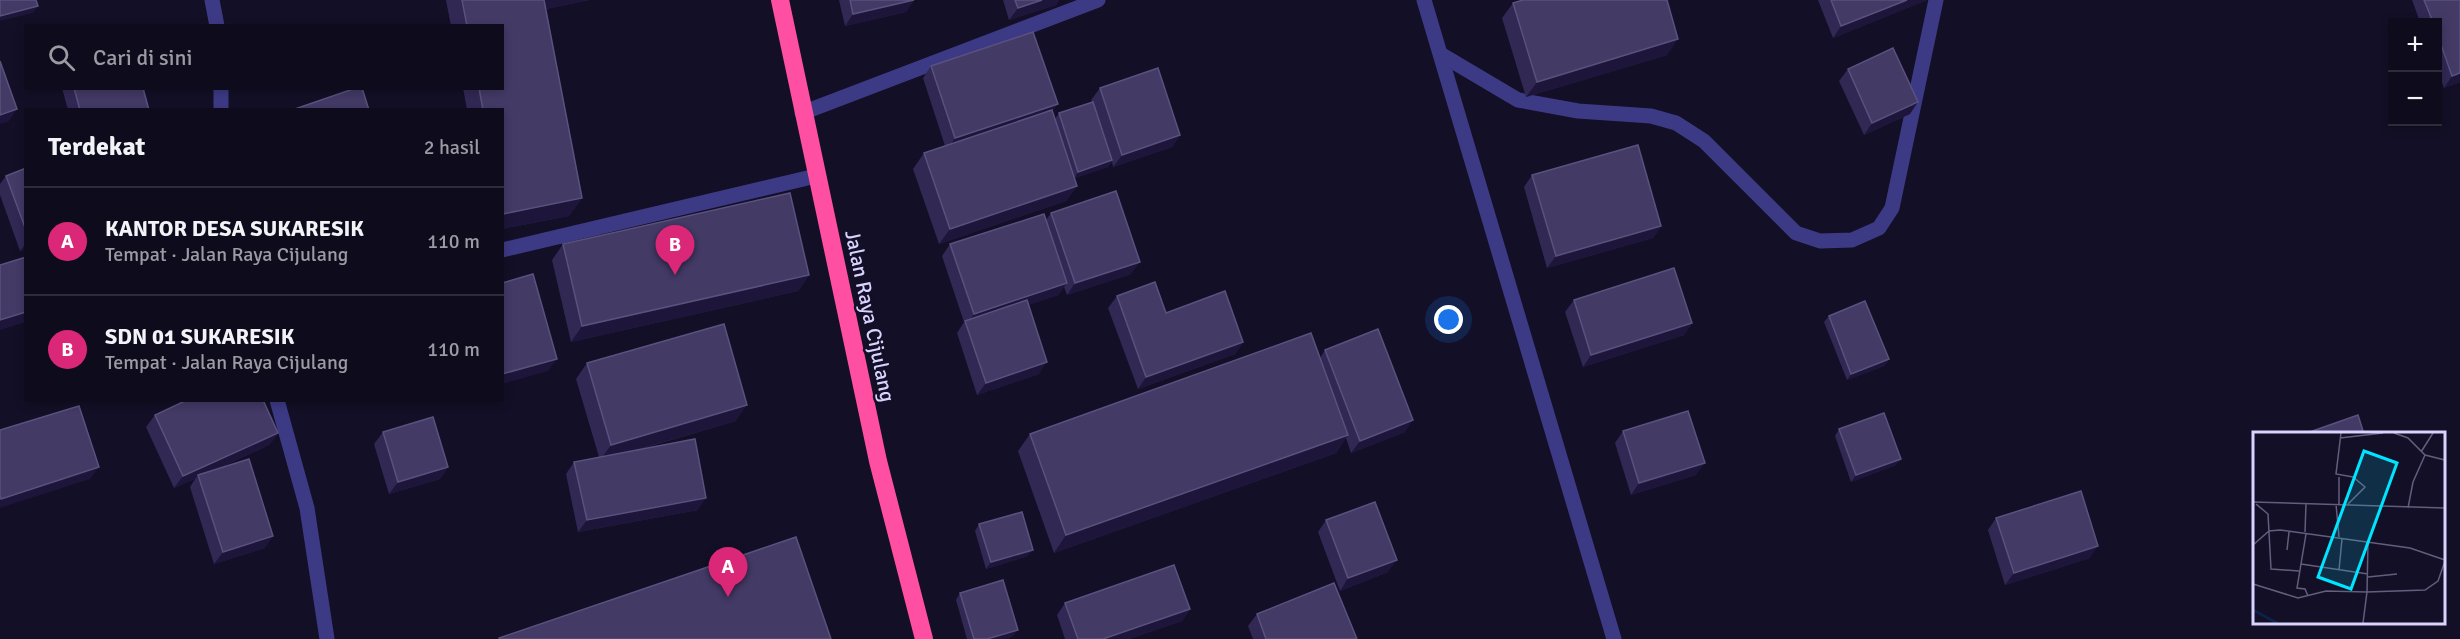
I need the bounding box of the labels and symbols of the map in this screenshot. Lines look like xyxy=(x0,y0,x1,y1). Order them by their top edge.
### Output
pin: B xyxy=(656,226,694,275)
street label: Jalan Raya Cijulang xyxy=(839,228,901,404)
your location xyxy=(1434,305,1463,334)
inset map xyxy=(2253,432,2445,624)
pin: A xyxy=(708,548,748,597)

